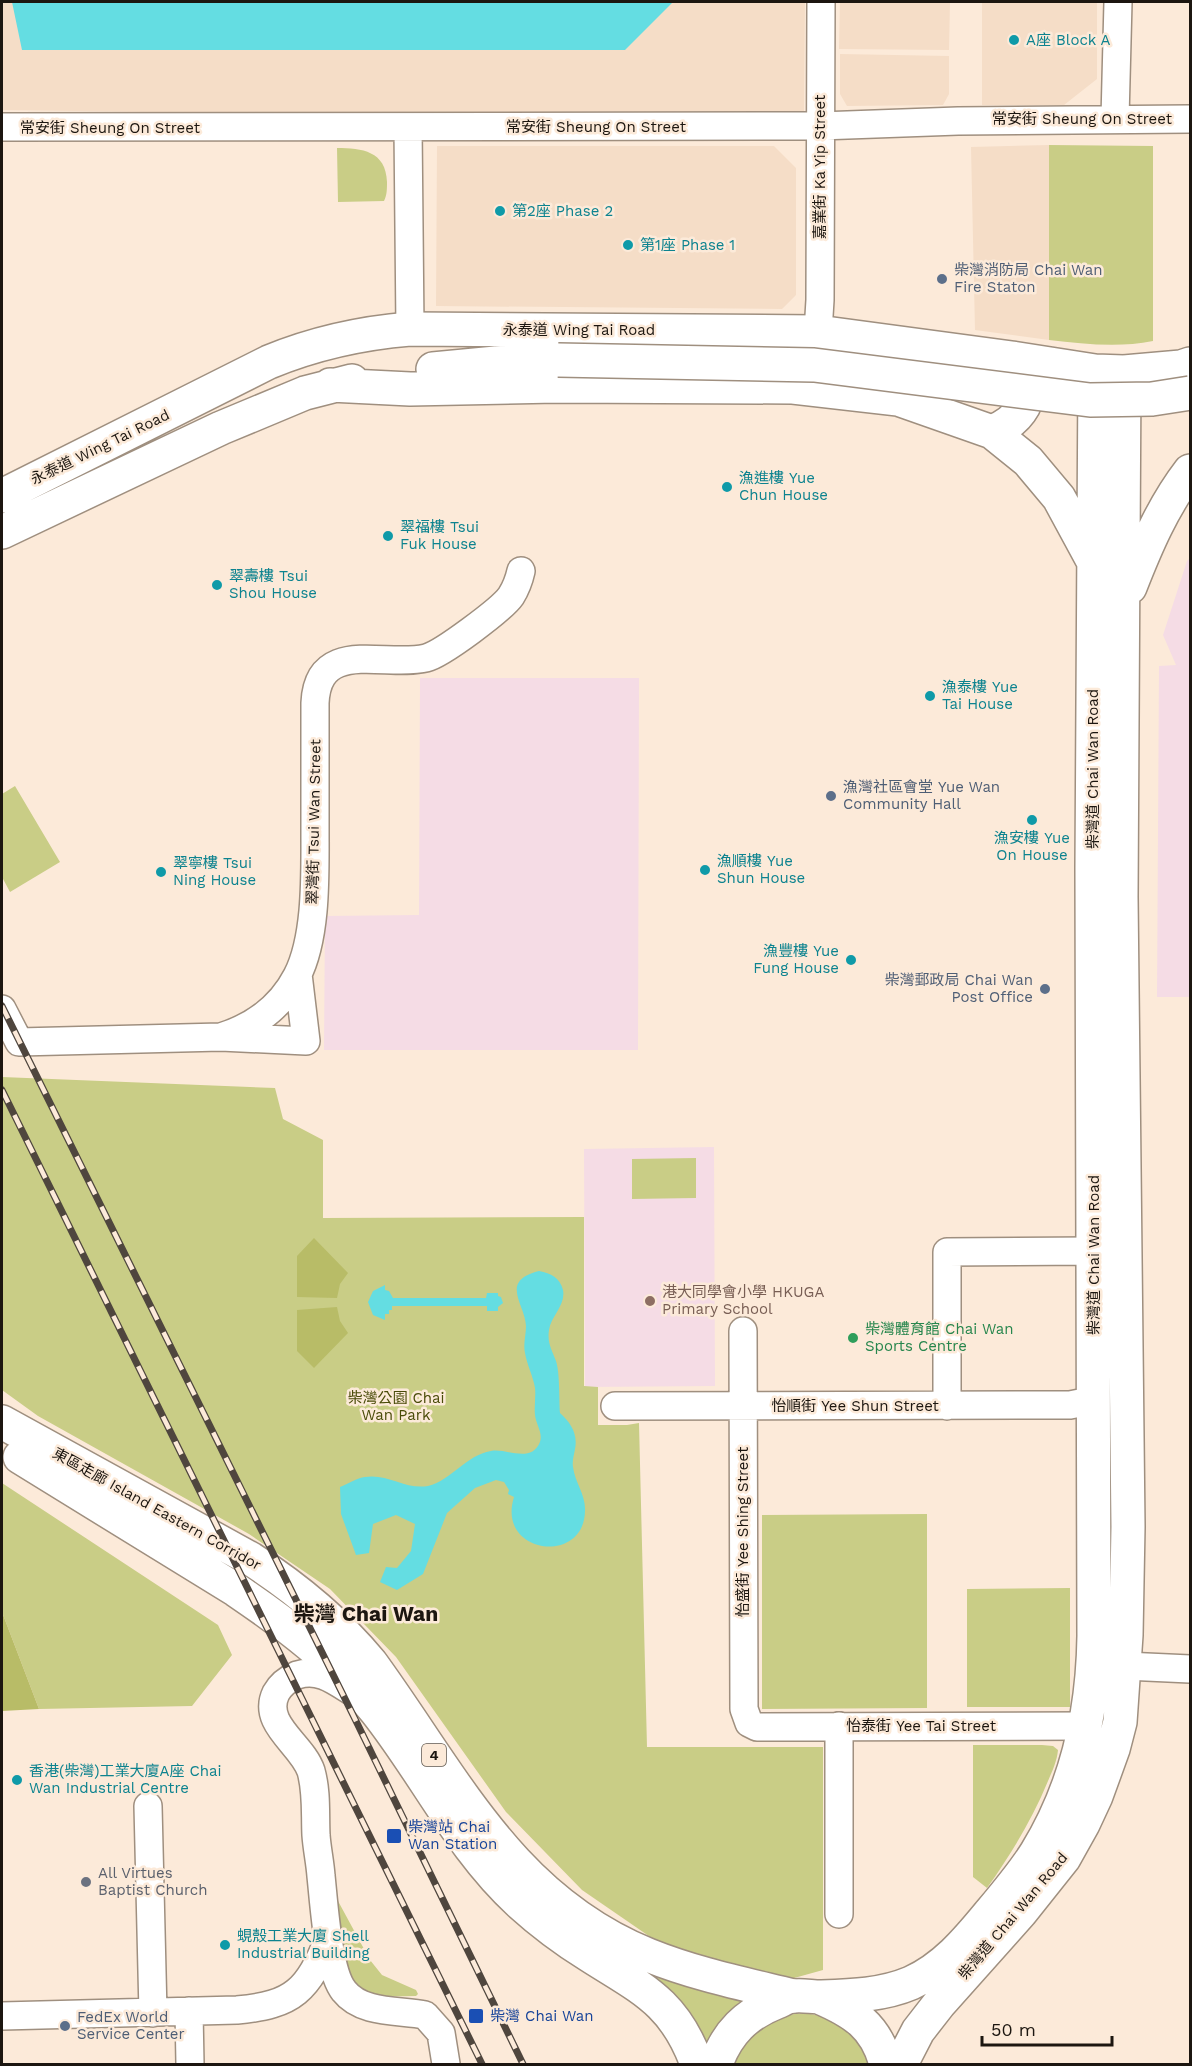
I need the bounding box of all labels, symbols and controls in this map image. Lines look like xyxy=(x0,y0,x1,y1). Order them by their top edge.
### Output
place label: A座 Block A xyxy=(1026,31,1110,49)
marker: A座 Block A xyxy=(1007,33,1021,47)
street label: 嘉業街 Ka Yip Street xyxy=(811,94,829,239)
street label: 常安街 Sheung On Street xyxy=(992,110,1173,128)
street label: 常安街 Sheung On Street xyxy=(506,118,687,136)
street label: 常安街 Sheung On Street xyxy=(20,119,201,137)
place label: 第2座 Phase 2 xyxy=(512,202,613,220)
marker: 第2座 Phase 2 xyxy=(493,204,507,218)
place label: 第1座 Phase 1 xyxy=(640,236,735,254)
marker: 第1座 Phase 1 xyxy=(621,238,635,252)
place label: 柴灣消防局 Chai Wan Fire Staton xyxy=(954,261,1103,296)
marker: 柴灣消防局 Chai Wan Fire Staton xyxy=(935,272,949,286)
street label: 永泰道 Wing Tai Road xyxy=(503,321,655,339)
street label: 永泰道 Wing Tai Road xyxy=(28,406,172,488)
place label: 漁進樓 Yue Chun House xyxy=(739,469,828,504)
marker: 漁進樓 Yue Chun House xyxy=(720,480,734,494)
place label: 翠福樓 Tsui Fuk House xyxy=(400,518,479,553)
marker: 翠福樓 Tsui Fuk House xyxy=(381,529,395,543)
place label: 翠壽樓 Tsui Shou House xyxy=(229,567,317,602)
marker: 翠壽樓 Tsui Shou House xyxy=(210,578,224,592)
place label: 漁泰樓 Yue Tai House xyxy=(942,678,1018,713)
marker: 漁泰樓 Yue Tai House xyxy=(923,689,937,703)
street label: 柴灣道 Chai Wan Road xyxy=(1084,689,1102,849)
street label: 翠灣街 Tsui Wan Street xyxy=(304,738,324,905)
place label: 漁灣社區會堂 Yue Wan Community Hall xyxy=(843,778,1000,813)
marker: 漁灣社區會堂 Yue Wan Community Hall xyxy=(824,789,838,803)
marker: 漁安樓 Yue On House xyxy=(1025,813,1039,827)
place label: 漁安樓 Yue On House xyxy=(994,829,1070,864)
place label: 漁順樓 Yue Shun House xyxy=(717,852,805,887)
place label: 翠寧樓 Tsui Ning House xyxy=(173,854,256,889)
marker: 漁順樓 Yue Shun House xyxy=(698,863,712,877)
marker: 翠寧樓 Tsui Ning House xyxy=(154,865,168,879)
place label: 漁豐樓 Yue Fung House xyxy=(753,942,839,977)
marker: 漁豐樓 Yue Fung House xyxy=(844,953,858,967)
place label: 柴灣郵政局 Chai Wan Post Office xyxy=(884,971,1033,1006)
marker: 柴灣郵政局 Chai Wan Post Office xyxy=(1038,982,1052,996)
street label: 柴灣道 Chai Wan Road xyxy=(1085,1175,1103,1335)
place label: 港大同學會小學 HKUGA Primary School xyxy=(662,1283,824,1318)
marker: 港大同學會小學 HKUGA Primary School xyxy=(643,1294,657,1308)
place label: 柴灣體育館 Chai Wan Sports Centre xyxy=(865,1320,1014,1355)
marker: 柴灣體育館 Chai Wan Sports Centre xyxy=(846,1331,860,1345)
park label: 柴灣公園 Chai Wan Park xyxy=(347,1389,445,1424)
street label: 怡順街 Yee Shun Street xyxy=(771,1397,940,1415)
street label: 東區走廊 Island Eastern Corridor xyxy=(50,1444,264,1574)
street label: 怡盛街 Yee Shing Street xyxy=(734,1446,752,1617)
district label: 柴灣 Chai Wan xyxy=(294,1601,438,1626)
street label: 怡泰街 Yee Tai Street xyxy=(846,1717,997,1735)
road number: 4 xyxy=(422,1744,446,1766)
place label: 香港(柴灣)工業大廈A座 Chai Wan Industrial Centre xyxy=(29,1762,222,1797)
marker: 香港(柴灣)工業大廈A座 Chai Wan Industrial Centre xyxy=(10,1773,24,1787)
place label: 柴灣站 Chai Wan Station xyxy=(408,1818,497,1853)
marker: 柴灣站 Chai Wan Station xyxy=(385,1827,403,1845)
street label: 柴灣道 Chai Wan Road xyxy=(955,1849,1071,1983)
place label: All Virtues Baptist Church xyxy=(98,1864,208,1899)
marker: All Virtues Baptist Church xyxy=(79,1875,93,1889)
place label: 蜆殼工業大廈 Shell Industrial Building xyxy=(237,1927,370,1962)
marker: 蜆殼工業大廈 Shell Industrial Building xyxy=(218,1938,232,1952)
marker: 柴灣 Chai Wan xyxy=(467,2007,485,2025)
place label: 柴灣 Chai Wan xyxy=(490,2007,594,2025)
place label: FedEx World Service Center xyxy=(77,2008,185,2043)
scale bar xyxy=(982,2009,1112,2047)
marker: FedEx World Service Center xyxy=(58,2019,72,2033)
text: 50 m xyxy=(991,2019,1036,2040)

